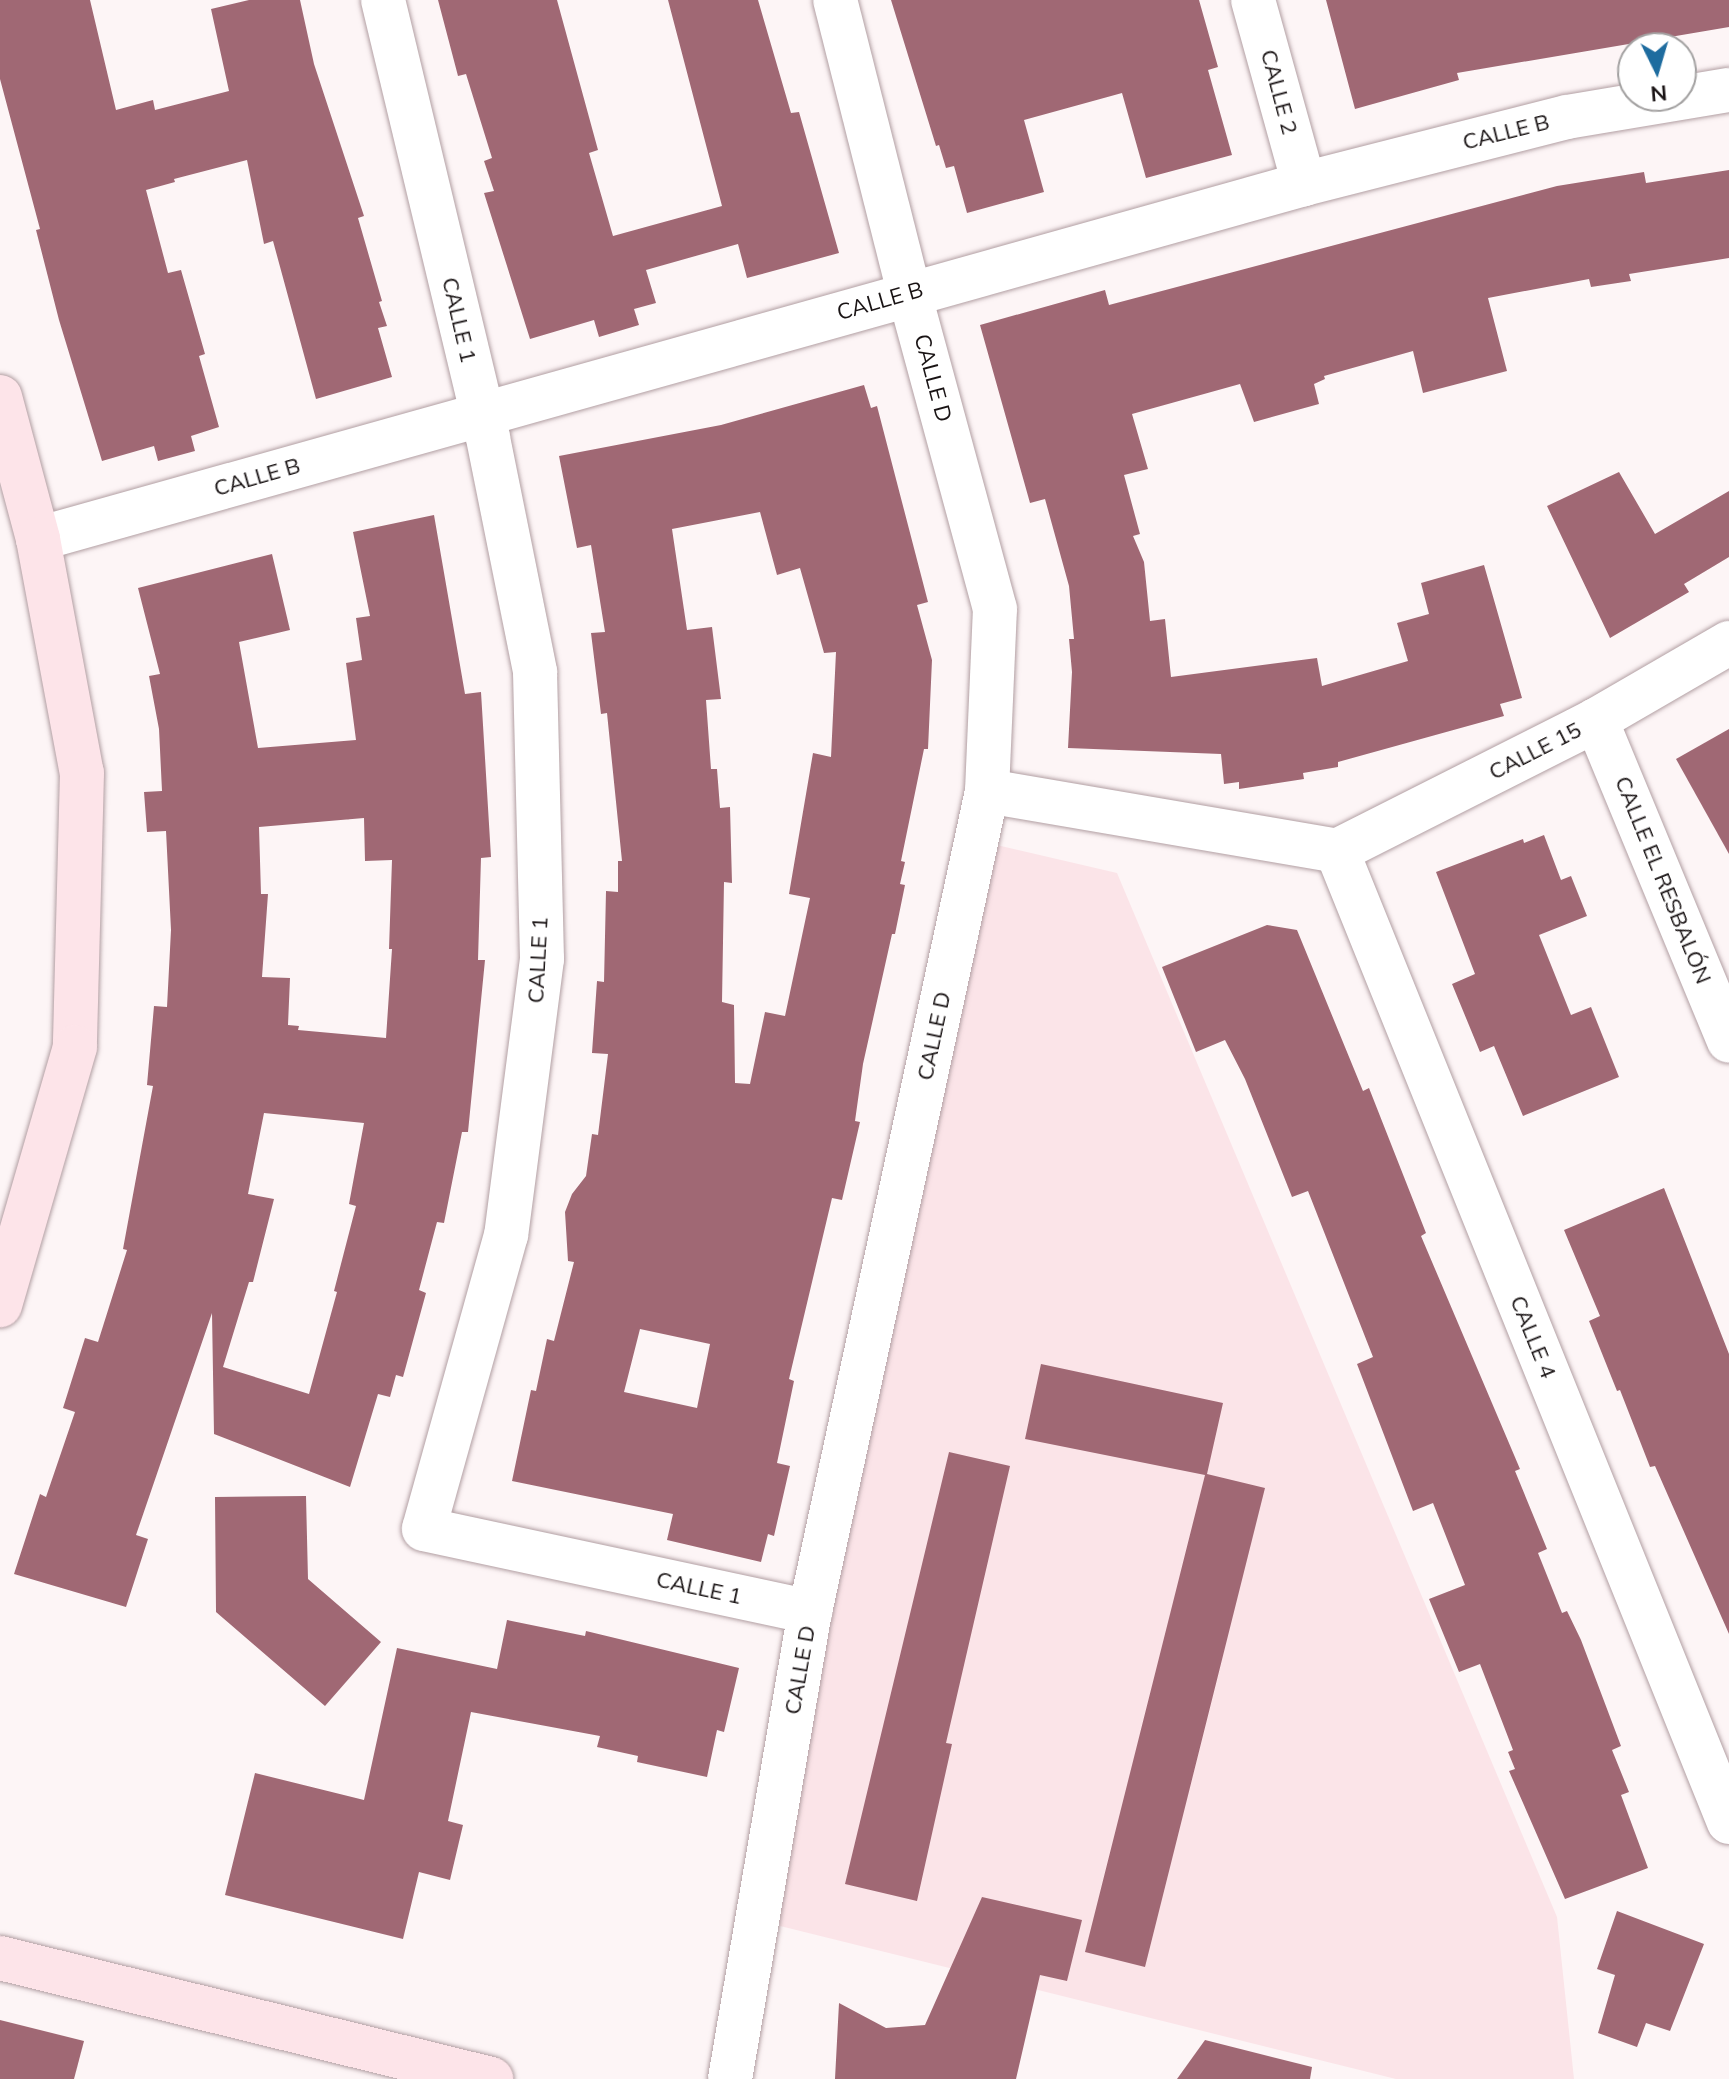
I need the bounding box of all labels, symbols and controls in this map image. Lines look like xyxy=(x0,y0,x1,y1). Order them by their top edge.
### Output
north arrow xyxy=(1617,32,1697,112)
street label: CALLE 2 xyxy=(1255,47,1303,137)
text: N xyxy=(1649,79,1668,109)
street label: CALLE B xyxy=(1460,108,1552,156)
street label: CALLE 1 xyxy=(436,275,482,365)
street label: CALLE B xyxy=(834,276,926,326)
street label: CALLE D xyxy=(909,331,957,425)
street label: CALLE B xyxy=(211,452,303,502)
street label: CALLE 15 xyxy=(1485,717,1585,785)
street label: CALLE EL RESBALÓN xyxy=(1609,772,1717,988)
street label: CALLE 1 xyxy=(523,916,553,1004)
street label: CALLE D xyxy=(912,989,956,1083)
street label: CALLE 4 xyxy=(1505,1292,1561,1382)
street label: CALLE 1 xyxy=(654,1566,744,1610)
street label: CALLE D xyxy=(779,1623,821,1717)

